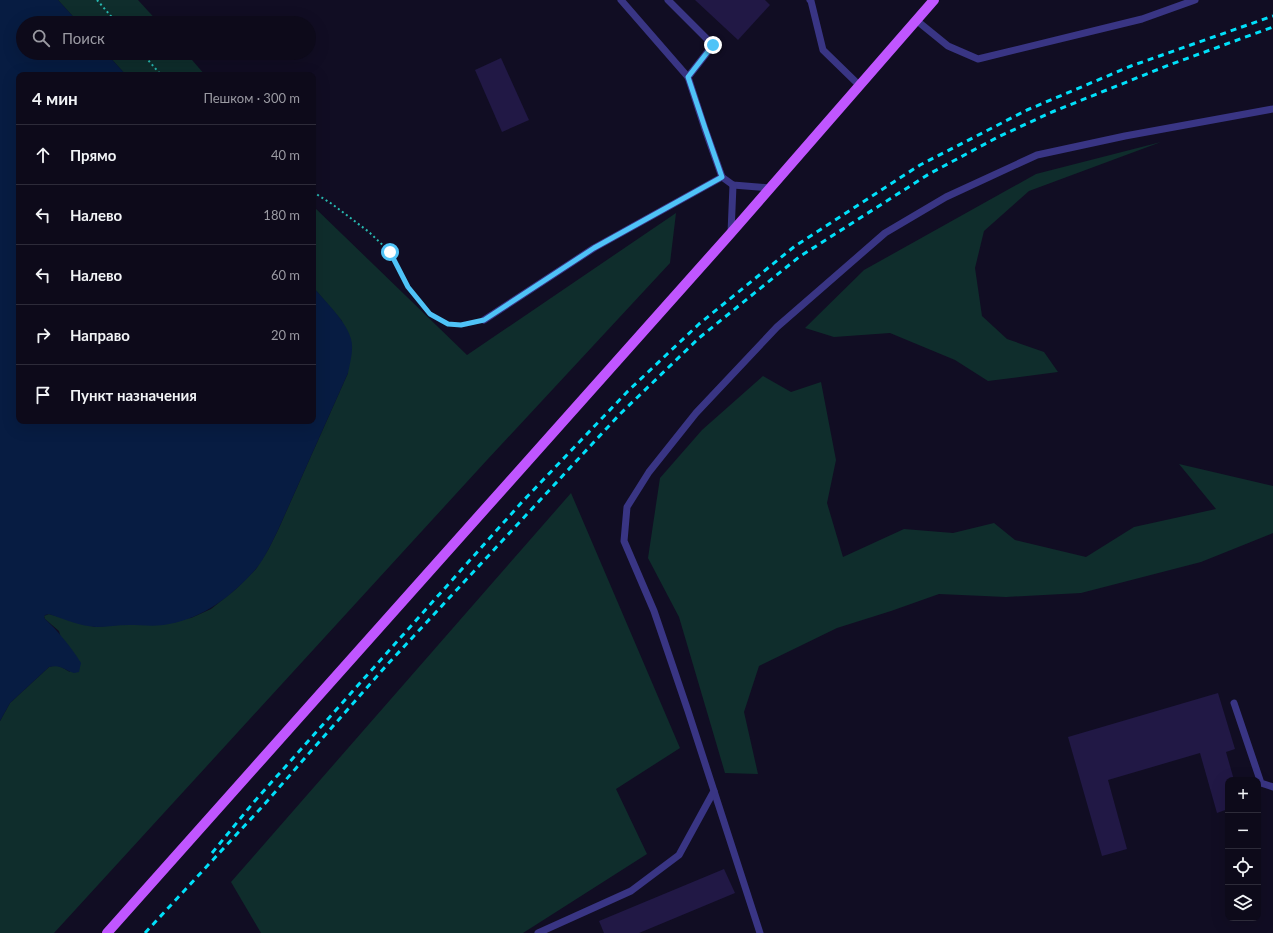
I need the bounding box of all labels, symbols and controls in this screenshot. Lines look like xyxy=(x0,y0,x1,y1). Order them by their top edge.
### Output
search box xyxy=(16,16,316,60)
icon: search xyxy=(30,27,52,49)
text: Поиск xyxy=(62,29,105,47)
route end xyxy=(704,36,722,54)
text: 4 мин xyxy=(32,88,78,109)
text: Пешком · 300 m xyxy=(203,90,300,106)
icon: ahead xyxy=(32,144,54,166)
text: Прямо xyxy=(70,146,116,164)
text: 40 m xyxy=(271,147,300,163)
icon: left xyxy=(32,204,54,226)
text: Налево xyxy=(70,206,122,224)
text: 180 m xyxy=(263,207,300,223)
route start xyxy=(381,243,399,261)
icon: left xyxy=(32,264,54,286)
text: Налево xyxy=(70,266,122,284)
text: 60 m xyxy=(271,267,300,283)
icon: right xyxy=(32,324,54,346)
text: Направо xyxy=(70,326,130,344)
text: 20 m xyxy=(271,327,300,343)
icon: arrive xyxy=(32,384,54,406)
text: Пункт назначения xyxy=(70,386,197,404)
map controls xyxy=(1225,777,1261,921)
button: + xyxy=(1225,777,1261,813)
button: − xyxy=(1225,813,1261,849)
button: locate xyxy=(1225,849,1261,885)
button: layers xyxy=(1225,885,1261,921)

